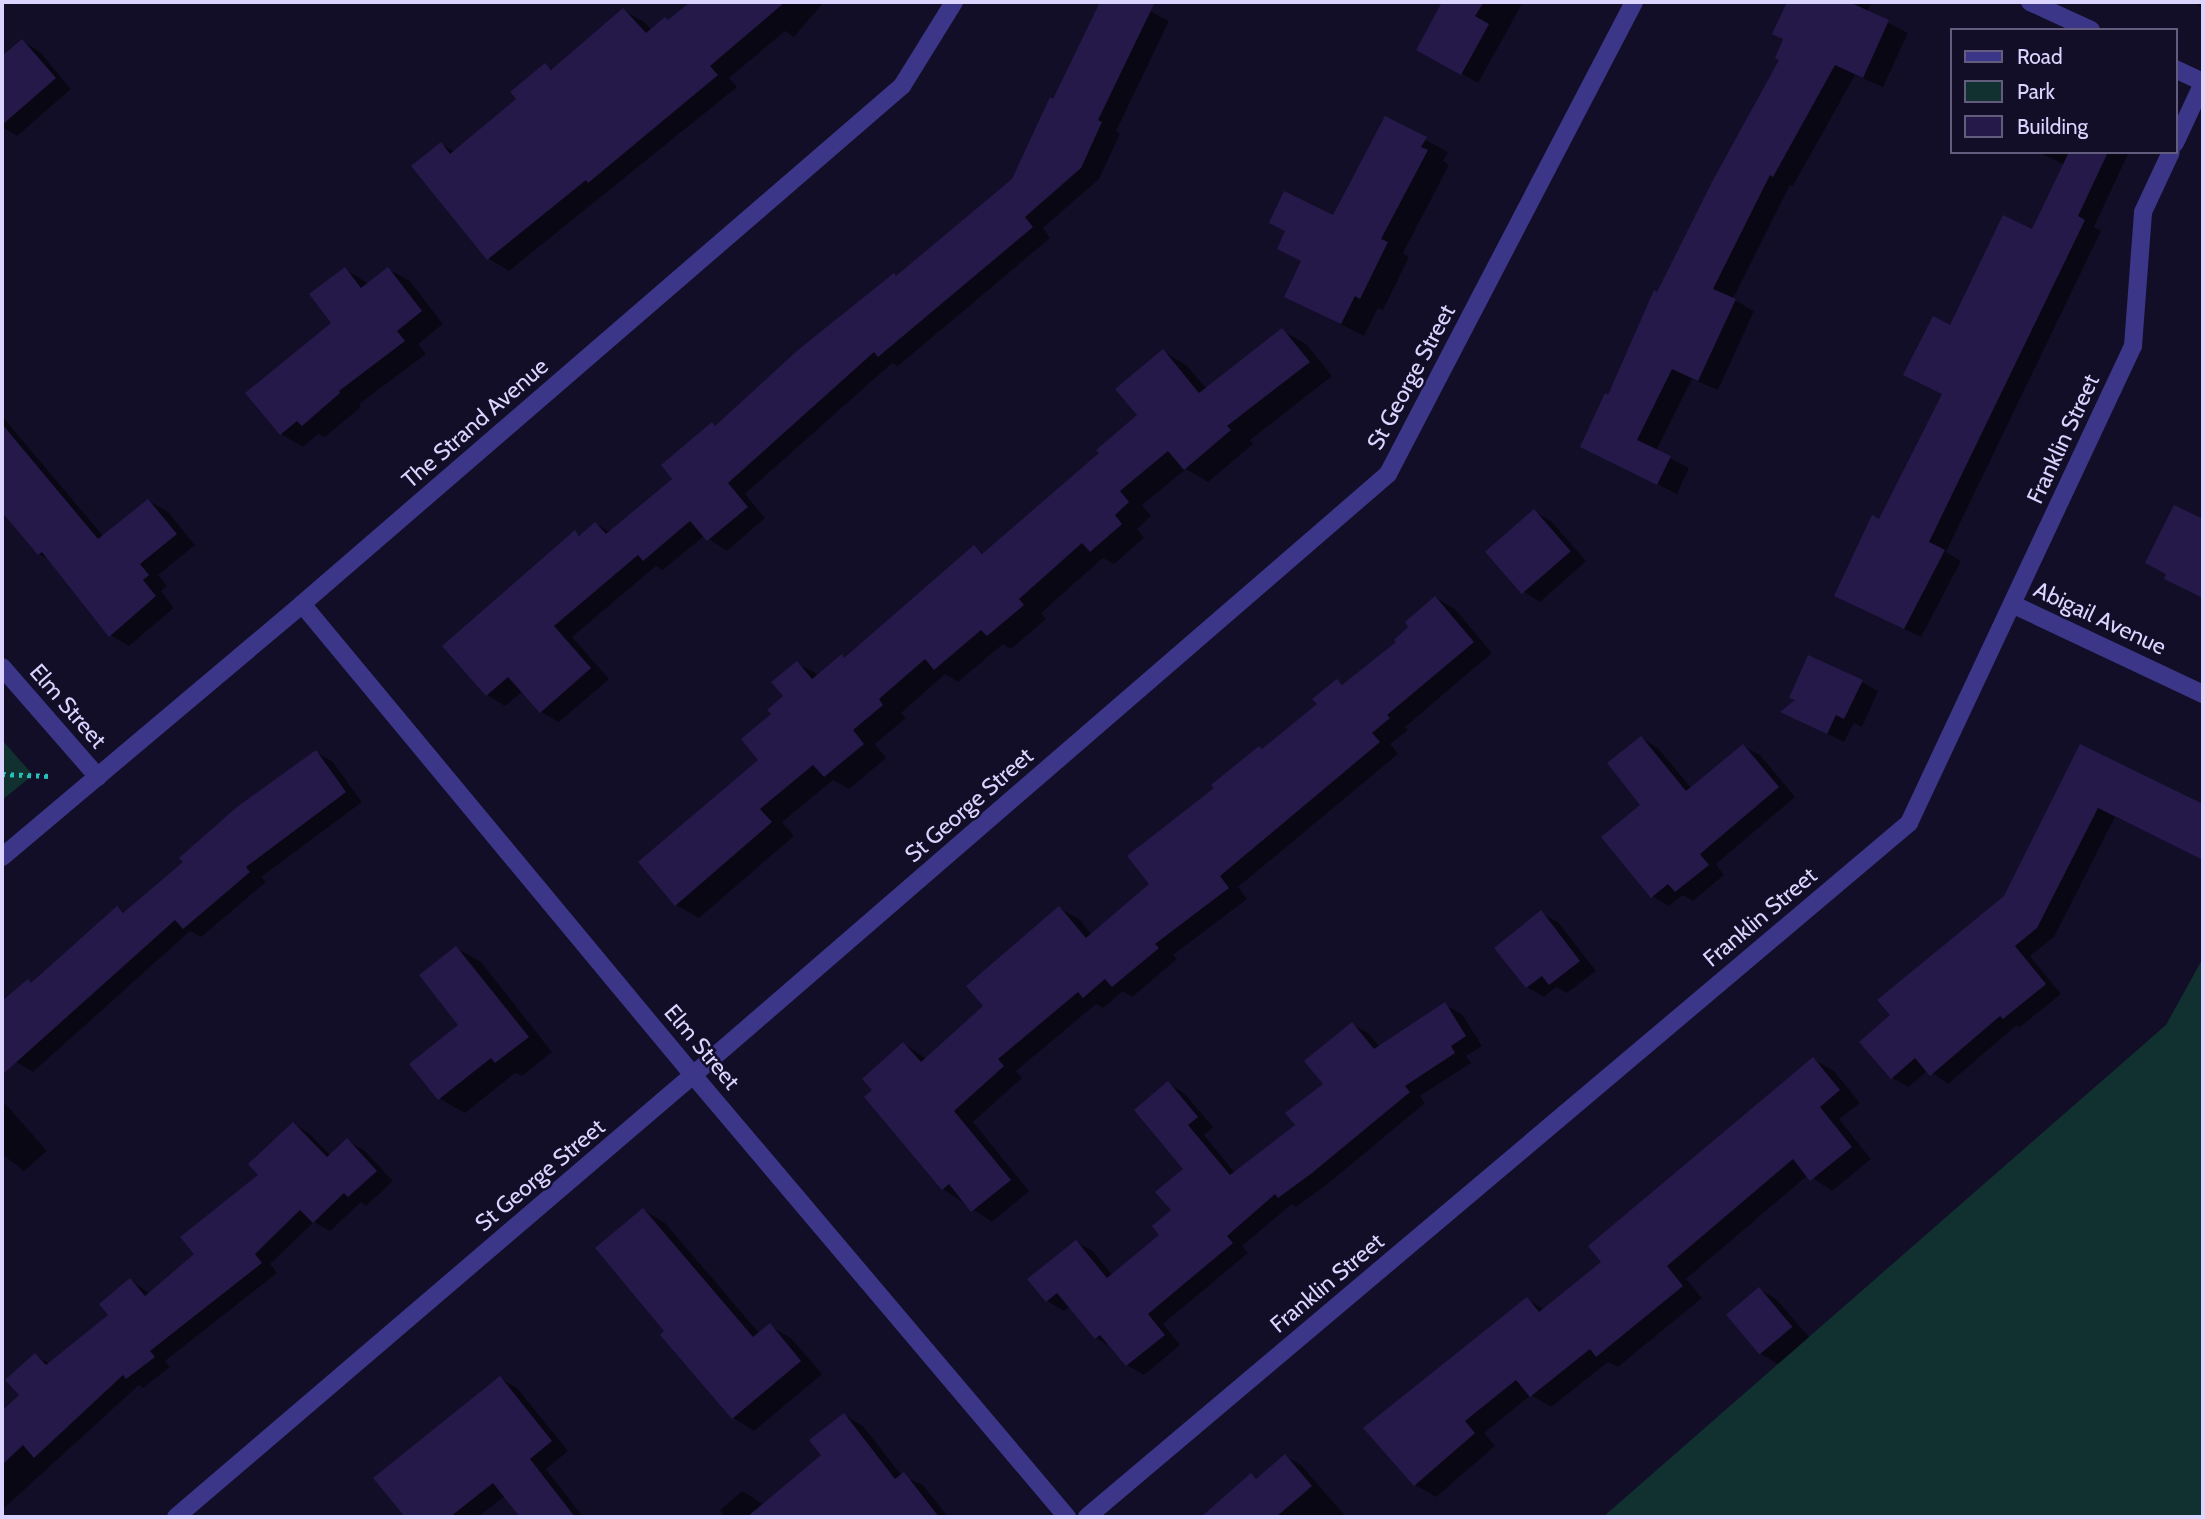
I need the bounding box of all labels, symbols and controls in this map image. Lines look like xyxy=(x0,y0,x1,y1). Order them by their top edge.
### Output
legend xyxy=(1950,28,2177,154)
text: Road xyxy=(2017,44,2063,69)
text: Park xyxy=(2017,79,2055,104)
text: Building xyxy=(2017,114,2088,139)
street label: St George Street xyxy=(1361,300,1461,454)
street label: The Strand Avenue xyxy=(396,352,554,494)
street label: Franklin Street xyxy=(2021,370,2105,508)
street label: Abigail Avenue xyxy=(2029,575,2171,661)
street label: Elm Street xyxy=(24,658,112,754)
street label: St George Street xyxy=(899,742,1039,868)
street label: Franklin Street xyxy=(1698,862,1822,972)
street label: Elm Street xyxy=(658,999,746,1095)
street label: St George Street xyxy=(470,1113,610,1237)
street label: Franklin Street xyxy=(1265,1228,1389,1338)

